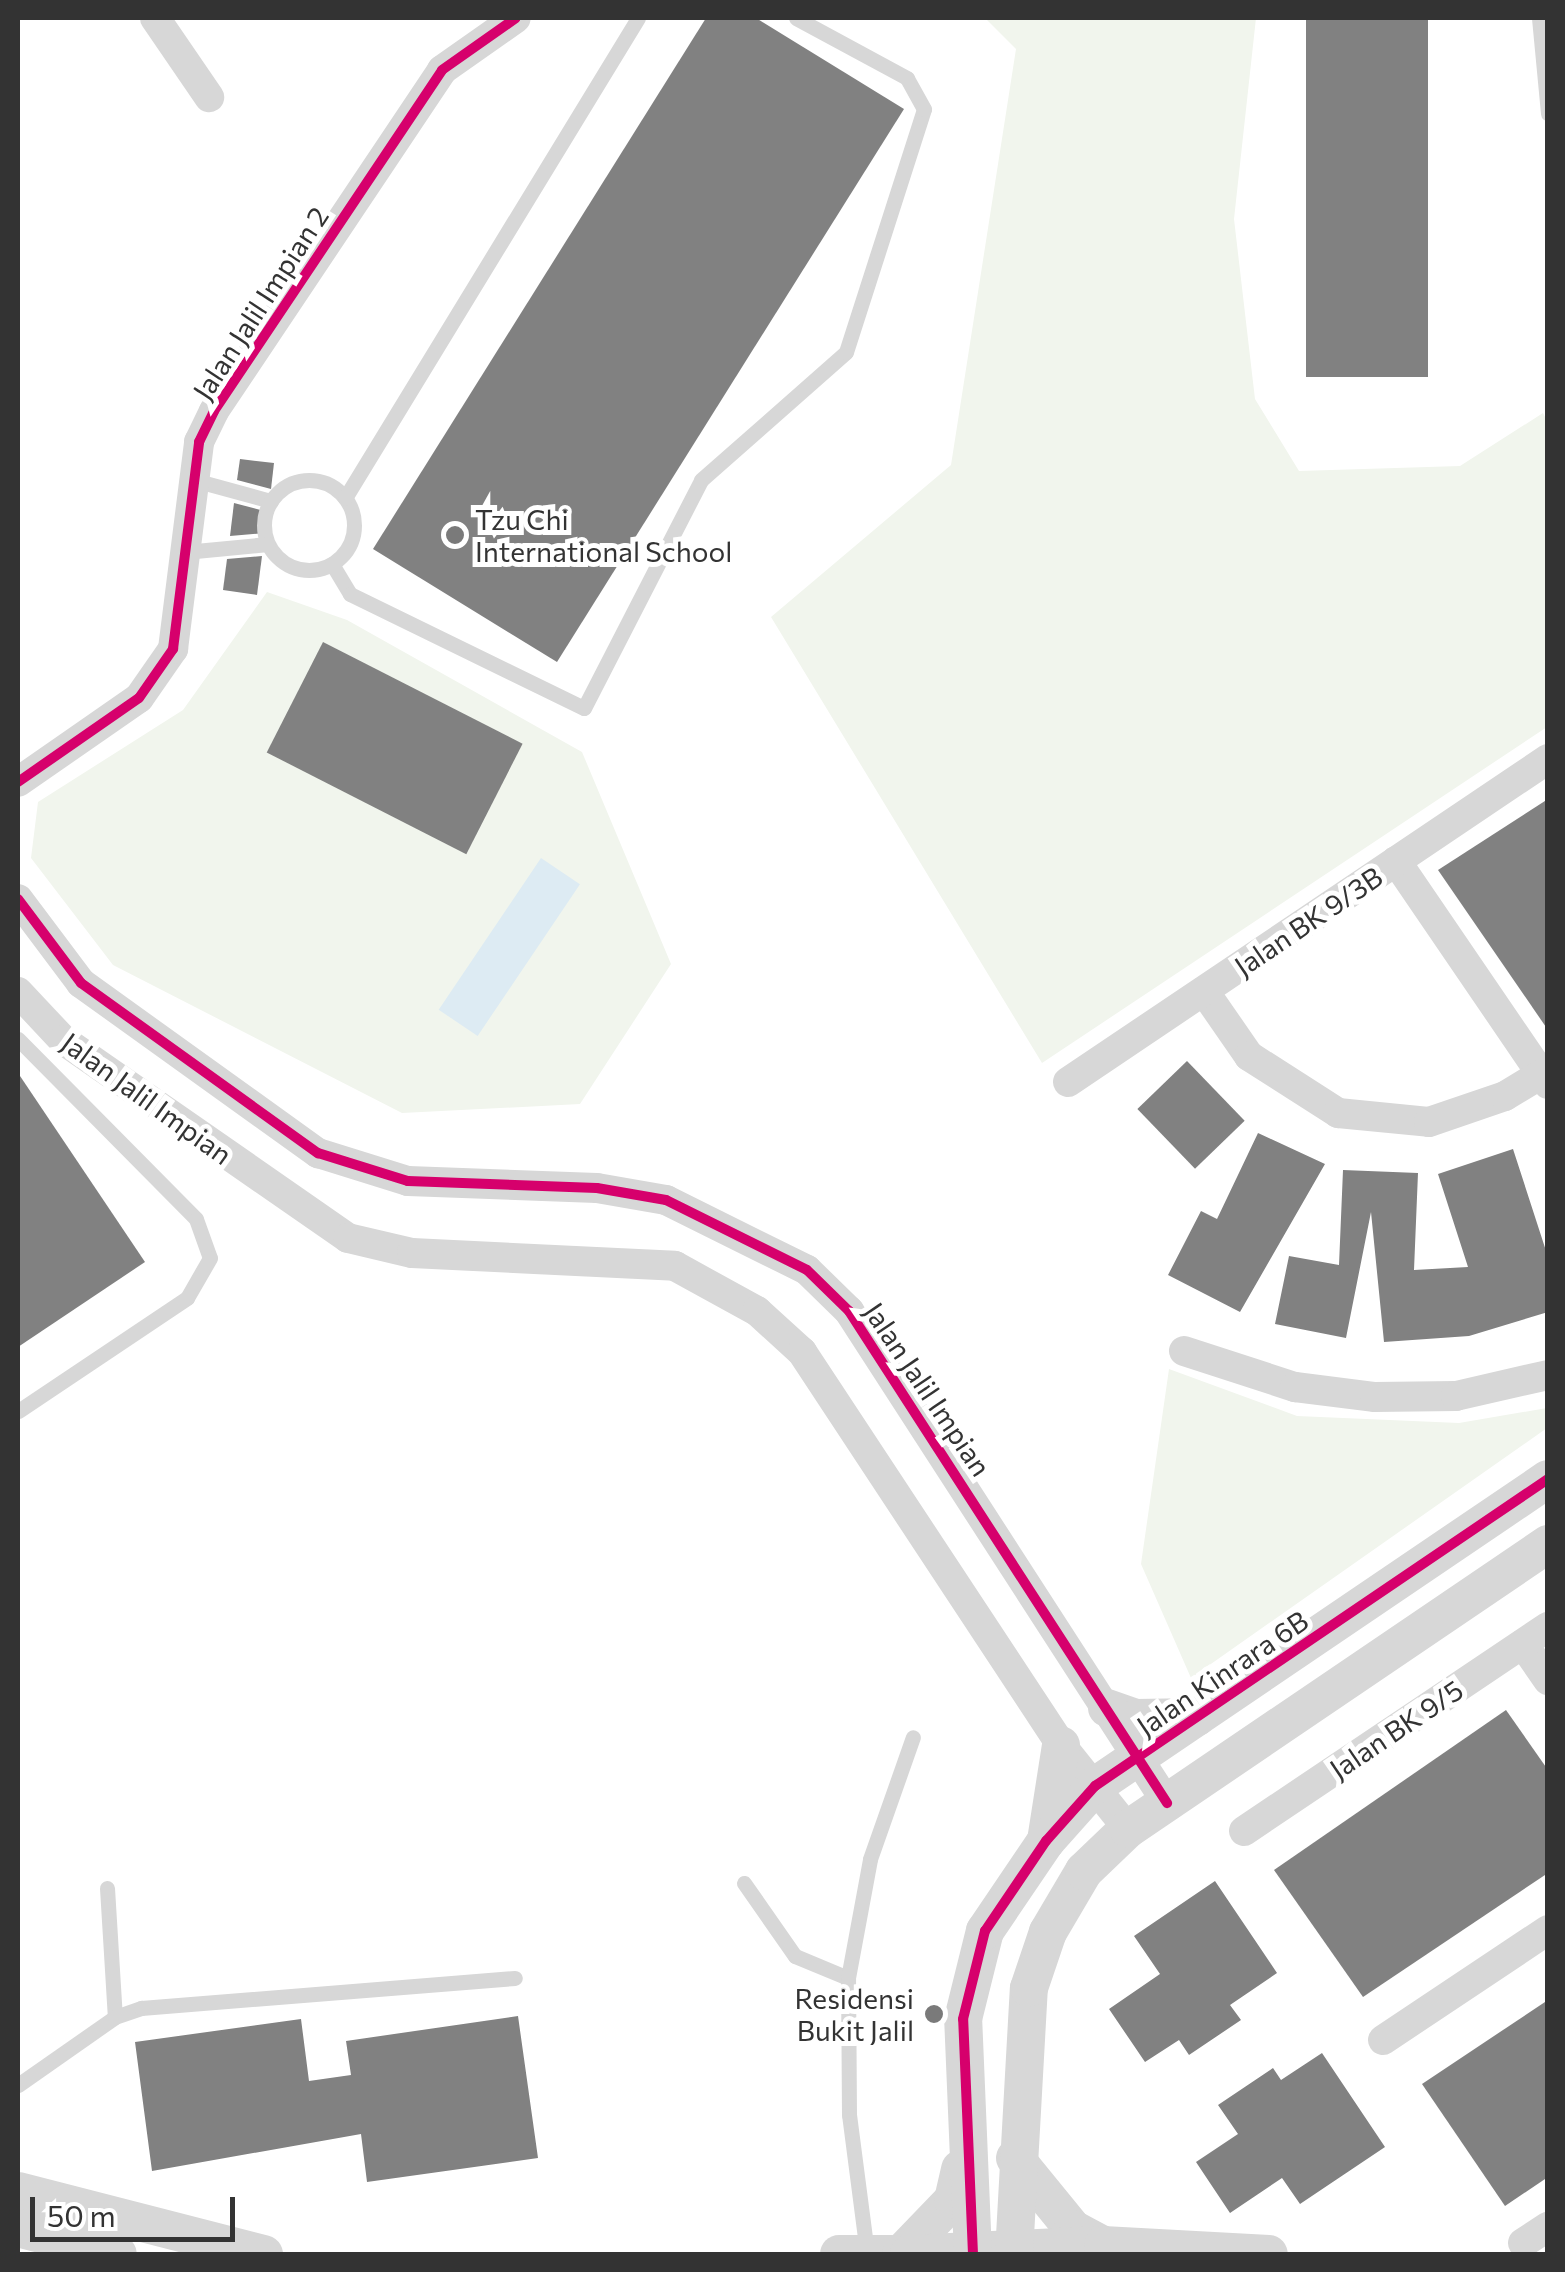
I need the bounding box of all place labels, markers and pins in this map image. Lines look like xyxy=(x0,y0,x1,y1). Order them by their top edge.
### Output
place label: Tzu Chi International School xyxy=(475,502,732,568)
marker: Tzu Chi International School xyxy=(444,524,466,546)
place label: Residensi Bukit Jalil xyxy=(795,1981,914,2047)
marker: Residensi Bukit Jalil xyxy=(923,2003,945,2025)

